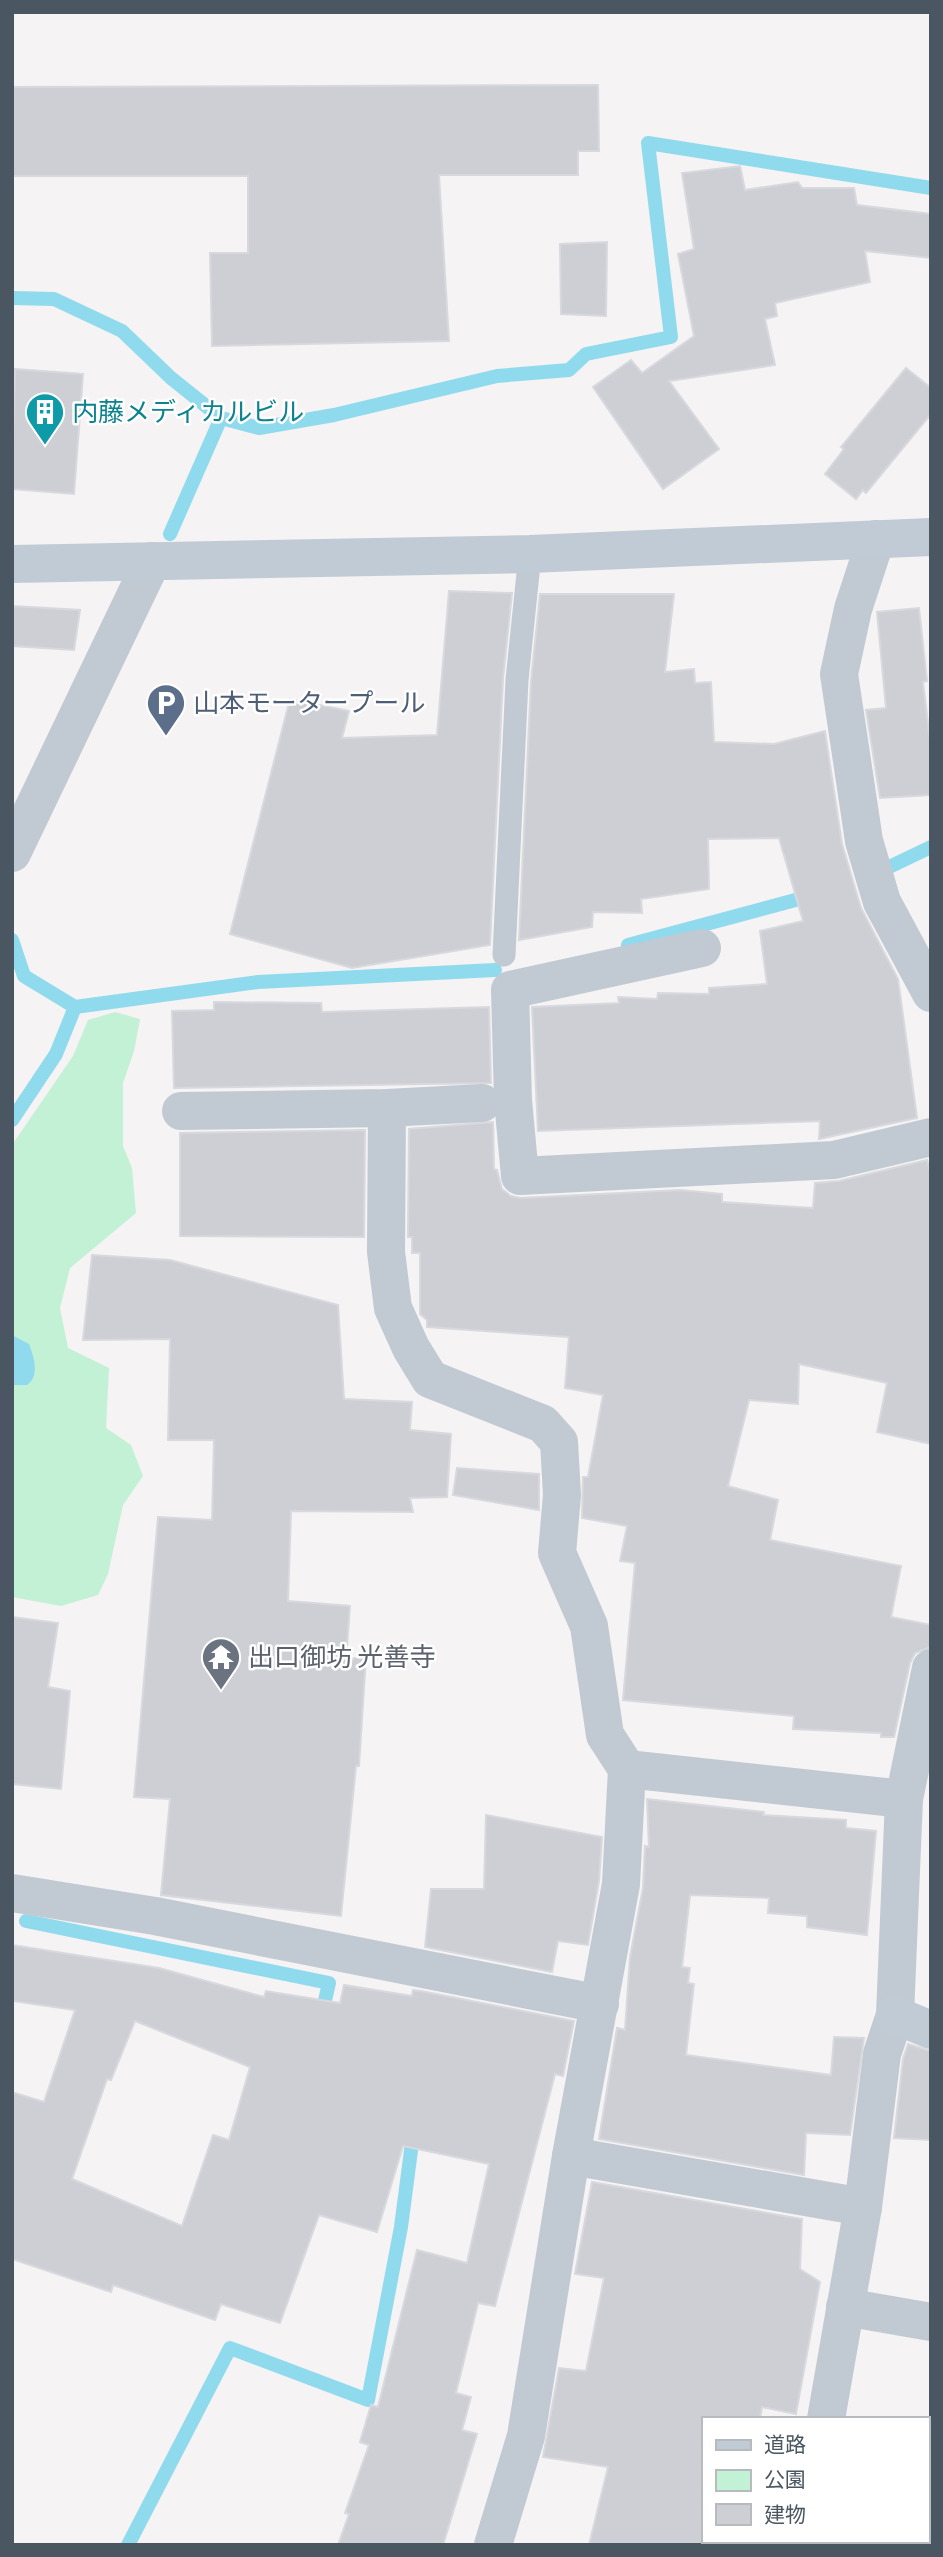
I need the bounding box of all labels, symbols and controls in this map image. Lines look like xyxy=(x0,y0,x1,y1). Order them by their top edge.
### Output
building icon: 内藤メディカルビル xyxy=(24,391,66,446)
place label: 内藤メディカルビル xyxy=(72,395,304,428)
parking icon: 山本モータープール xyxy=(145,682,187,737)
place label: 山本モータープール xyxy=(193,686,425,719)
temple icon: 出口御坊 光善寺 xyxy=(200,1636,242,1691)
place label: 出口御坊 光善寺 xyxy=(248,1640,436,1673)
legend xyxy=(702,2417,929,2543)
text: 道路 xyxy=(764,2431,806,2458)
text: 公園 xyxy=(764,2466,806,2493)
text: 建物 xyxy=(764,2501,806,2528)

